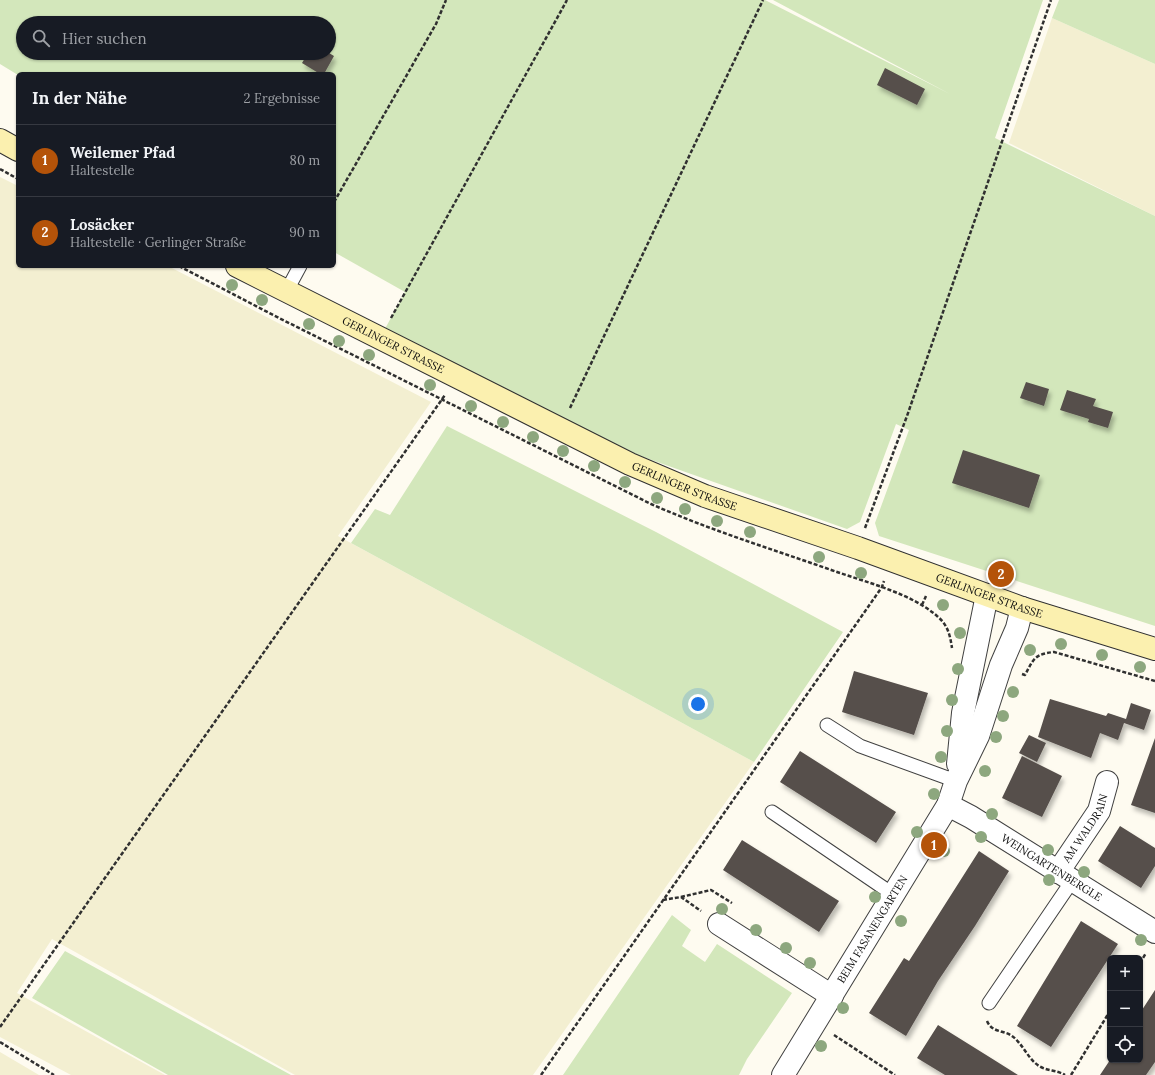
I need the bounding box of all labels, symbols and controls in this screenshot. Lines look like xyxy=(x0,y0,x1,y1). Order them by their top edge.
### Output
search box xyxy=(16,16,336,60)
icon: search xyxy=(30,27,52,49)
text: Hier suchen xyxy=(62,29,146,48)
text: In der Nähe xyxy=(32,87,127,109)
text: 2 Ergebnisse xyxy=(244,90,320,107)
text: Weilemer Pfad xyxy=(70,143,175,162)
text: 1 xyxy=(42,152,48,169)
text: 80 m xyxy=(290,152,320,169)
text: Haltestelle xyxy=(70,162,135,179)
text: Losäcker xyxy=(70,215,134,234)
text: 2 xyxy=(42,224,48,241)
text: 90 m xyxy=(289,224,320,241)
text: Haltestelle · Gerlinger Straße xyxy=(70,234,246,251)
street label: GERLINGER STRASSE xyxy=(340,313,447,376)
street label: GERLINGER STRASSE xyxy=(630,459,739,514)
pin: 2 xyxy=(988,559,1014,589)
street label: GERLINGER STRASSE xyxy=(934,570,1045,621)
your location xyxy=(688,694,708,714)
street label: AM WALDRAIN xyxy=(1059,792,1110,866)
pin: 1 xyxy=(921,830,947,860)
street label: WEINGARTENBERGLE xyxy=(999,831,1105,904)
street label: BEIM FASANENGARTEN xyxy=(834,873,910,986)
map controls xyxy=(1107,955,1143,1063)
button: + xyxy=(1107,955,1143,991)
button: − xyxy=(1107,991,1143,1027)
button: locate xyxy=(1107,1027,1143,1063)

